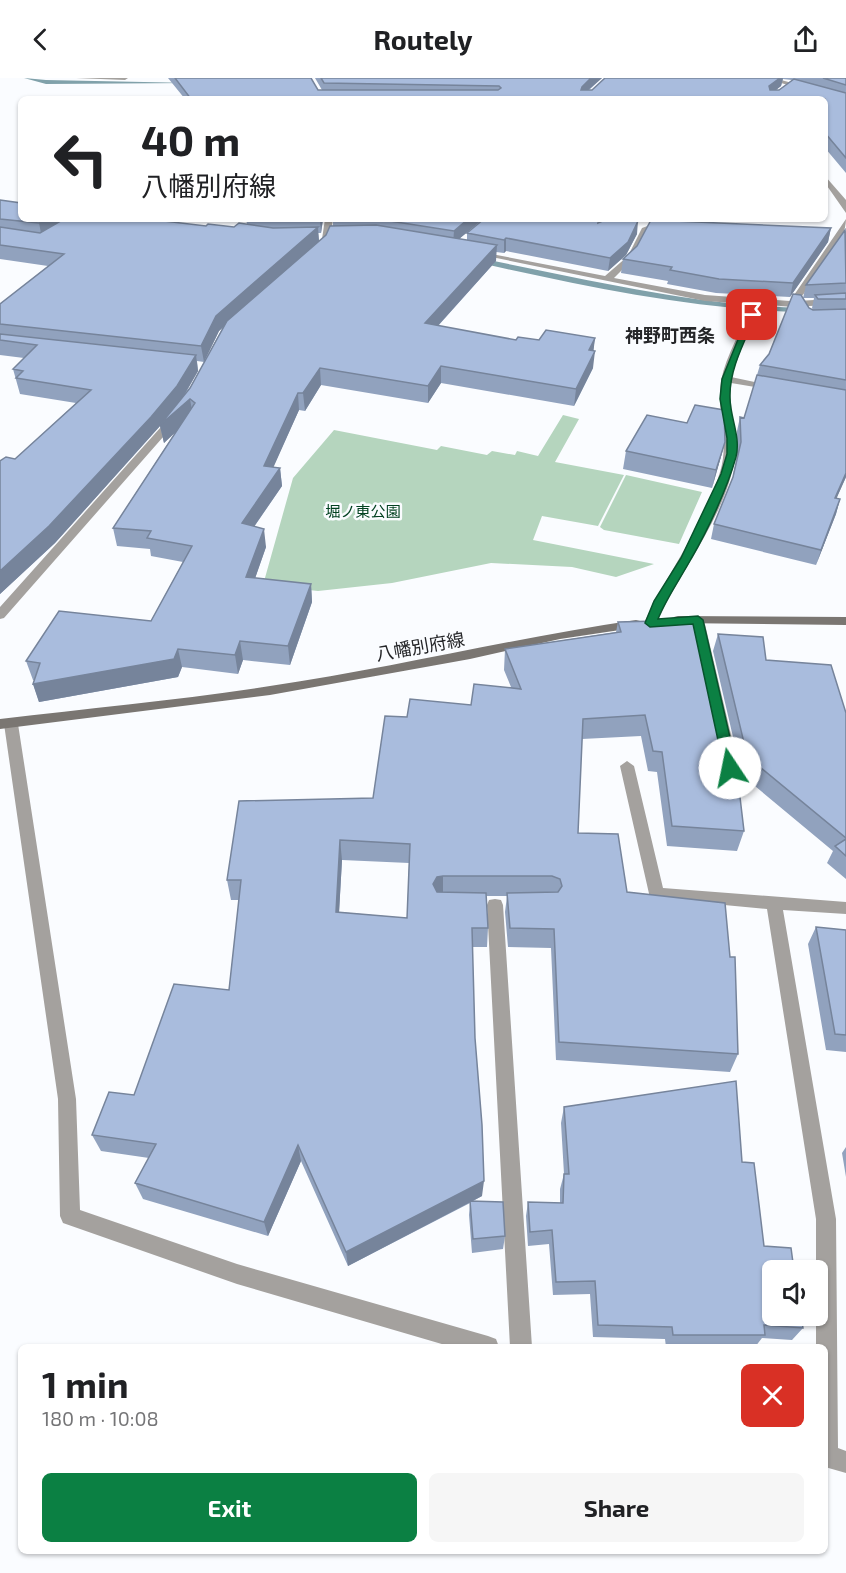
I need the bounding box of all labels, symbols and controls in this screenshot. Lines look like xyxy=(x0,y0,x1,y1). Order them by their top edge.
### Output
icon: back xyxy=(24,23,57,56)
text: Routely xyxy=(373,23,473,55)
icon: share xyxy=(789,23,822,56)
text: 40 m xyxy=(141,114,240,164)
icon: left xyxy=(42,120,120,198)
text: 八幡別府線 xyxy=(141,169,276,201)
pin xyxy=(726,289,777,340)
icon: arrive xyxy=(735,298,768,331)
district label: 神野町西条 xyxy=(625,324,715,346)
park label: 堀ノ東公園 xyxy=(325,502,401,520)
street label: 八幡別府線 xyxy=(374,627,466,665)
position arrow xyxy=(698,736,762,800)
map controls xyxy=(762,1260,828,1326)
button: sound xyxy=(762,1260,828,1326)
text: 1 min xyxy=(42,1362,129,1405)
button: close xyxy=(741,1364,804,1427)
text: 180 m · 10:08 xyxy=(42,1406,159,1430)
button: Exit xyxy=(42,1473,417,1542)
button: Share xyxy=(429,1473,804,1542)

